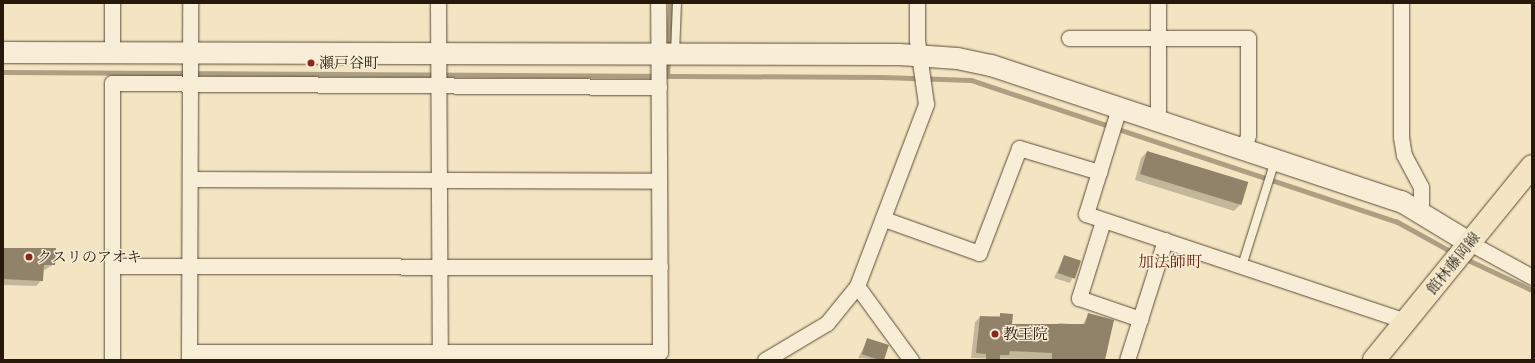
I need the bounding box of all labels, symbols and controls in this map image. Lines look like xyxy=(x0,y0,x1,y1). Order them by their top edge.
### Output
place label: 瀬戸谷町 xyxy=(319,54,379,72)
marker: 瀬戸谷町 xyxy=(306,58,316,68)
street label: 館林藤岡線 xyxy=(1422,228,1484,298)
place label: クスリのアオキ xyxy=(37,248,142,266)
district label: 加法師町 xyxy=(1138,251,1202,271)
marker: クスリのアオキ xyxy=(24,252,34,262)
place label: 教王院 xyxy=(1003,325,1048,343)
marker: 教王院 xyxy=(990,329,1000,339)

